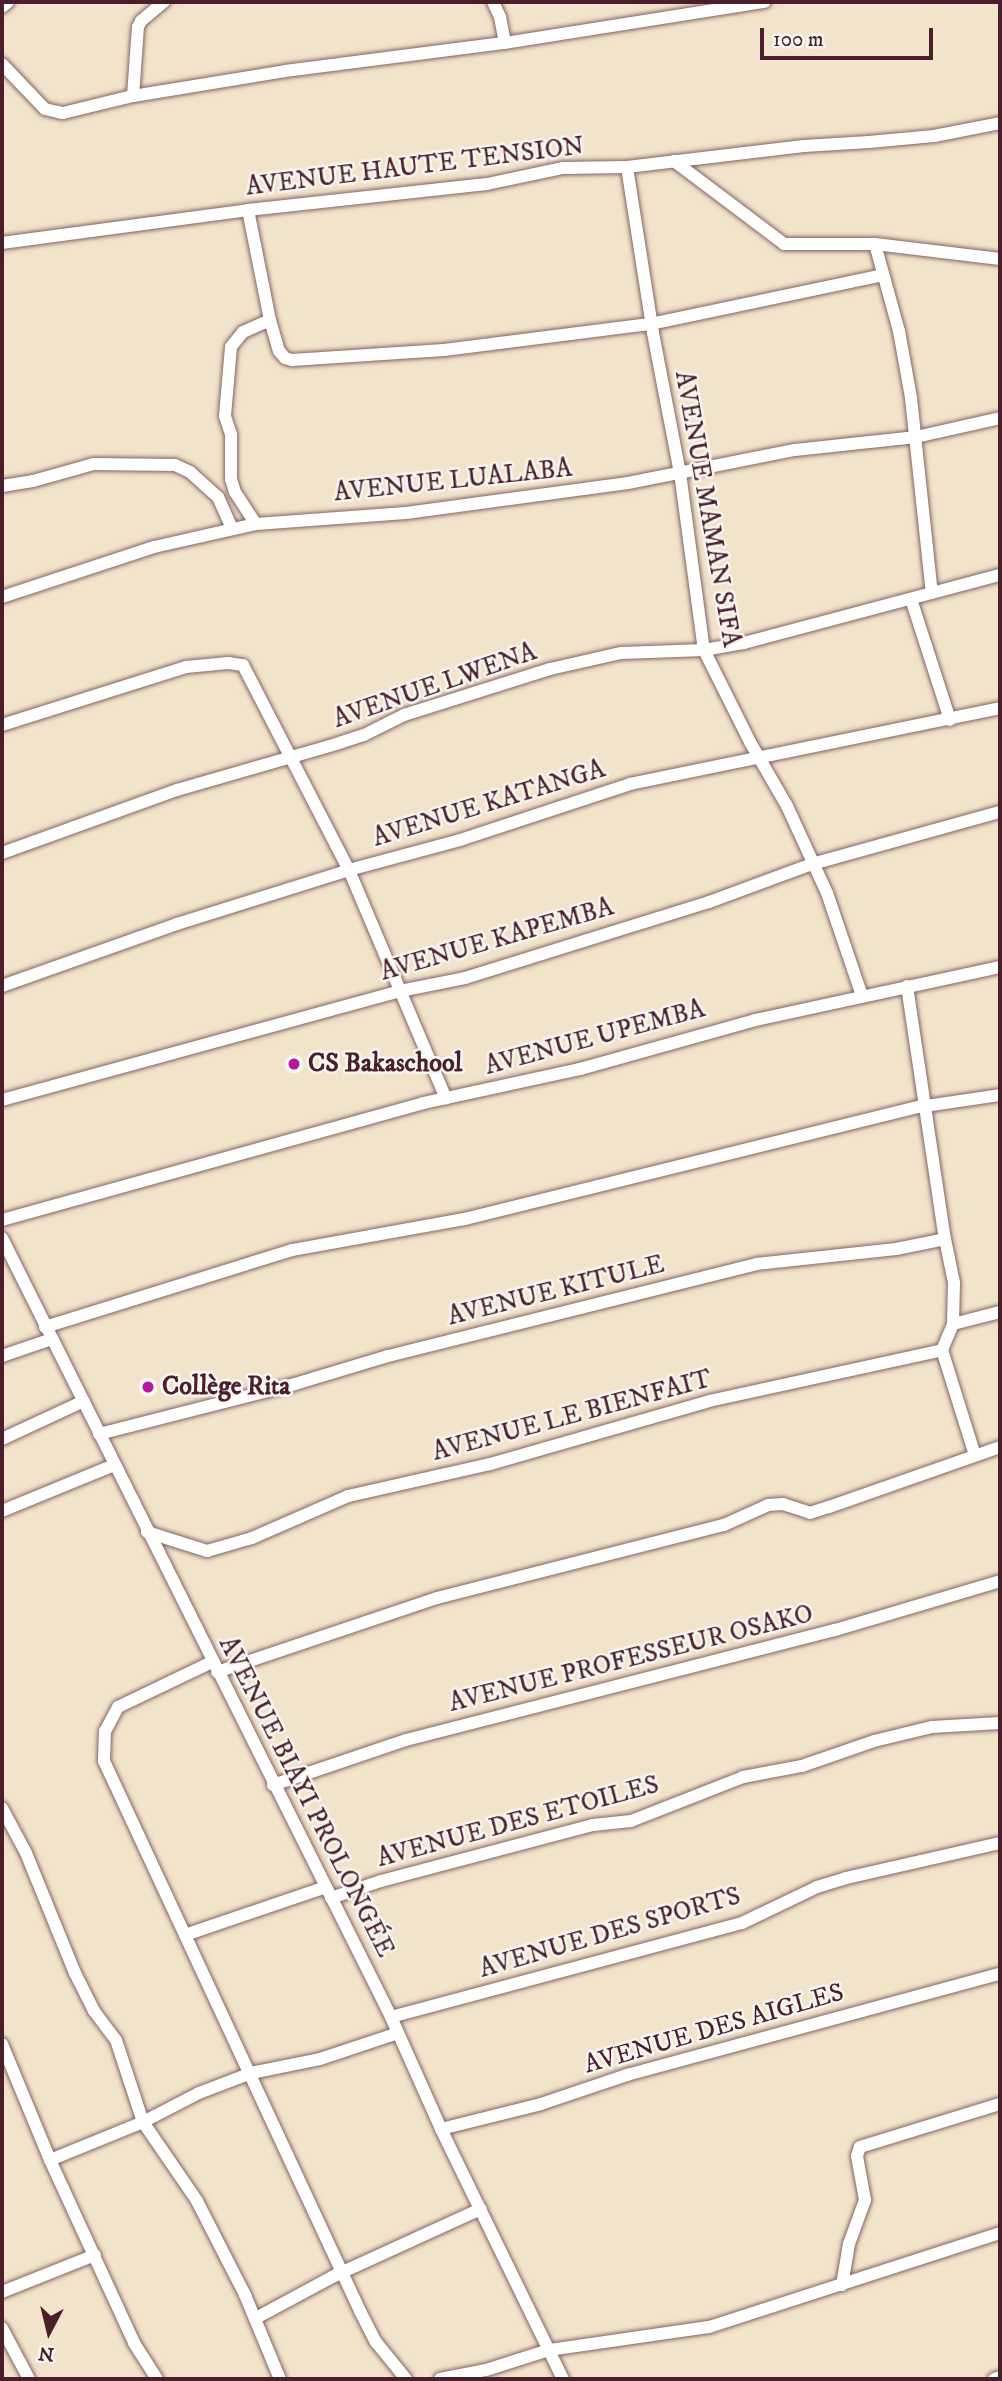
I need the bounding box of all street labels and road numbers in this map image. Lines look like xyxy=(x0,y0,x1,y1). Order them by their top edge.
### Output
street label: AVENUE HAUTE TENSION xyxy=(244,131,586,203)
street label: AVENUE MAMAN SIFA xyxy=(667,369,747,649)
street label: AVENUE LUALABA xyxy=(332,453,574,509)
street label: AVENUE LWENA xyxy=(329,637,541,735)
street label: AVENUE KATANGA xyxy=(369,754,609,854)
street label: AVENUE KAPEMBA xyxy=(377,892,617,988)
street label: AVENUE UPEMBA xyxy=(482,994,708,1082)
street label: AVENUE KITULE xyxy=(444,1249,668,1333)
street label: AVENUE LE BIENFAIT xyxy=(429,1364,715,1468)
street label: AVENUE PROFESSEUR OSAKO xyxy=(446,1599,816,1719)
street label: AVENUE BIAYI PROLONGÉE xyxy=(211,1631,401,1963)
street label: AVENUE DES ETOILES xyxy=(374,1769,662,1875)
street label: AVENUE DES SPORTS xyxy=(476,1881,744,1985)
street label: AVENUE DES AIGLES xyxy=(581,1977,847,2081)

